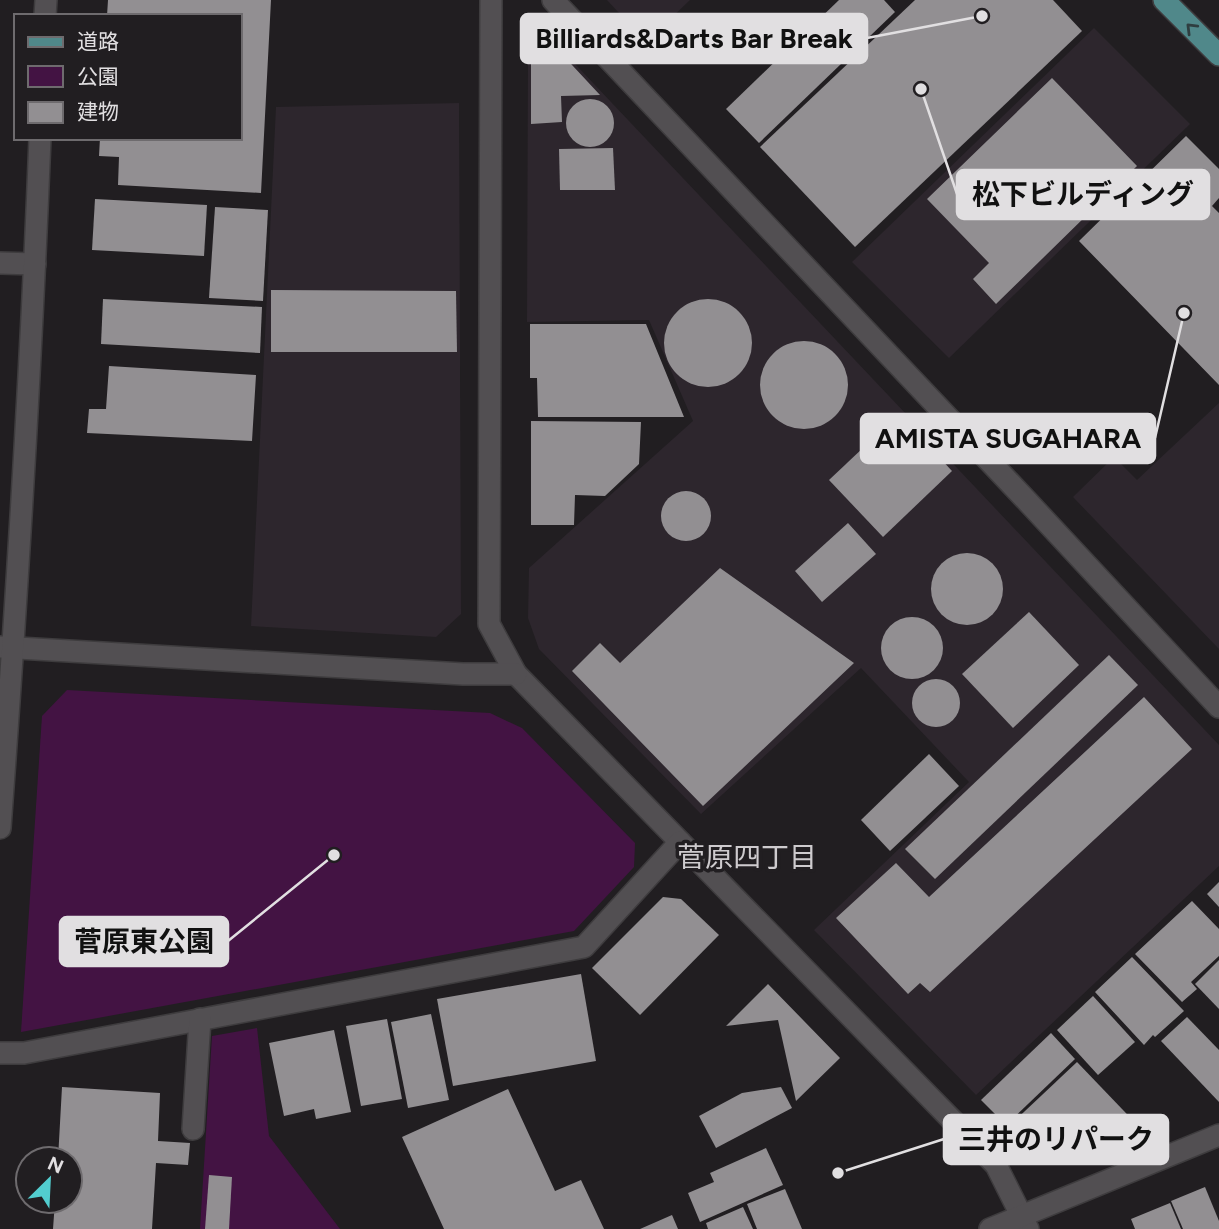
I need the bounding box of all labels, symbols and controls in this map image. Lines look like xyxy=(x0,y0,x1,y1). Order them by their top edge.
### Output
legend xyxy=(14,14,242,140)
callout: Billiards&Darts Bar Break xyxy=(521,14,867,63)
text: Billiards&Darts Bar Break xyxy=(535,21,853,55)
one-way arrow xyxy=(1187,23,1200,36)
text: 道路 xyxy=(77,29,119,54)
text: 公園 xyxy=(77,64,119,89)
text: 建物 xyxy=(77,99,119,124)
callout: 松下ビルディング xyxy=(957,170,1209,219)
text: 松下ビルディング xyxy=(972,177,1194,211)
callout: AMISTA SUGAHARA xyxy=(861,414,1155,463)
text: AMISTA SUGAHARA xyxy=(875,421,1141,455)
district label: 菅原四丁目 xyxy=(677,840,817,874)
callout: 菅原東公園 xyxy=(60,917,228,966)
text: 菅原東公園 xyxy=(74,924,214,958)
callout: 三井のリパーク xyxy=(944,1115,1168,1164)
text: 三井のリパーク xyxy=(958,1122,1154,1156)
north arrow xyxy=(14,1145,84,1215)
text: N xyxy=(44,1151,67,1178)

